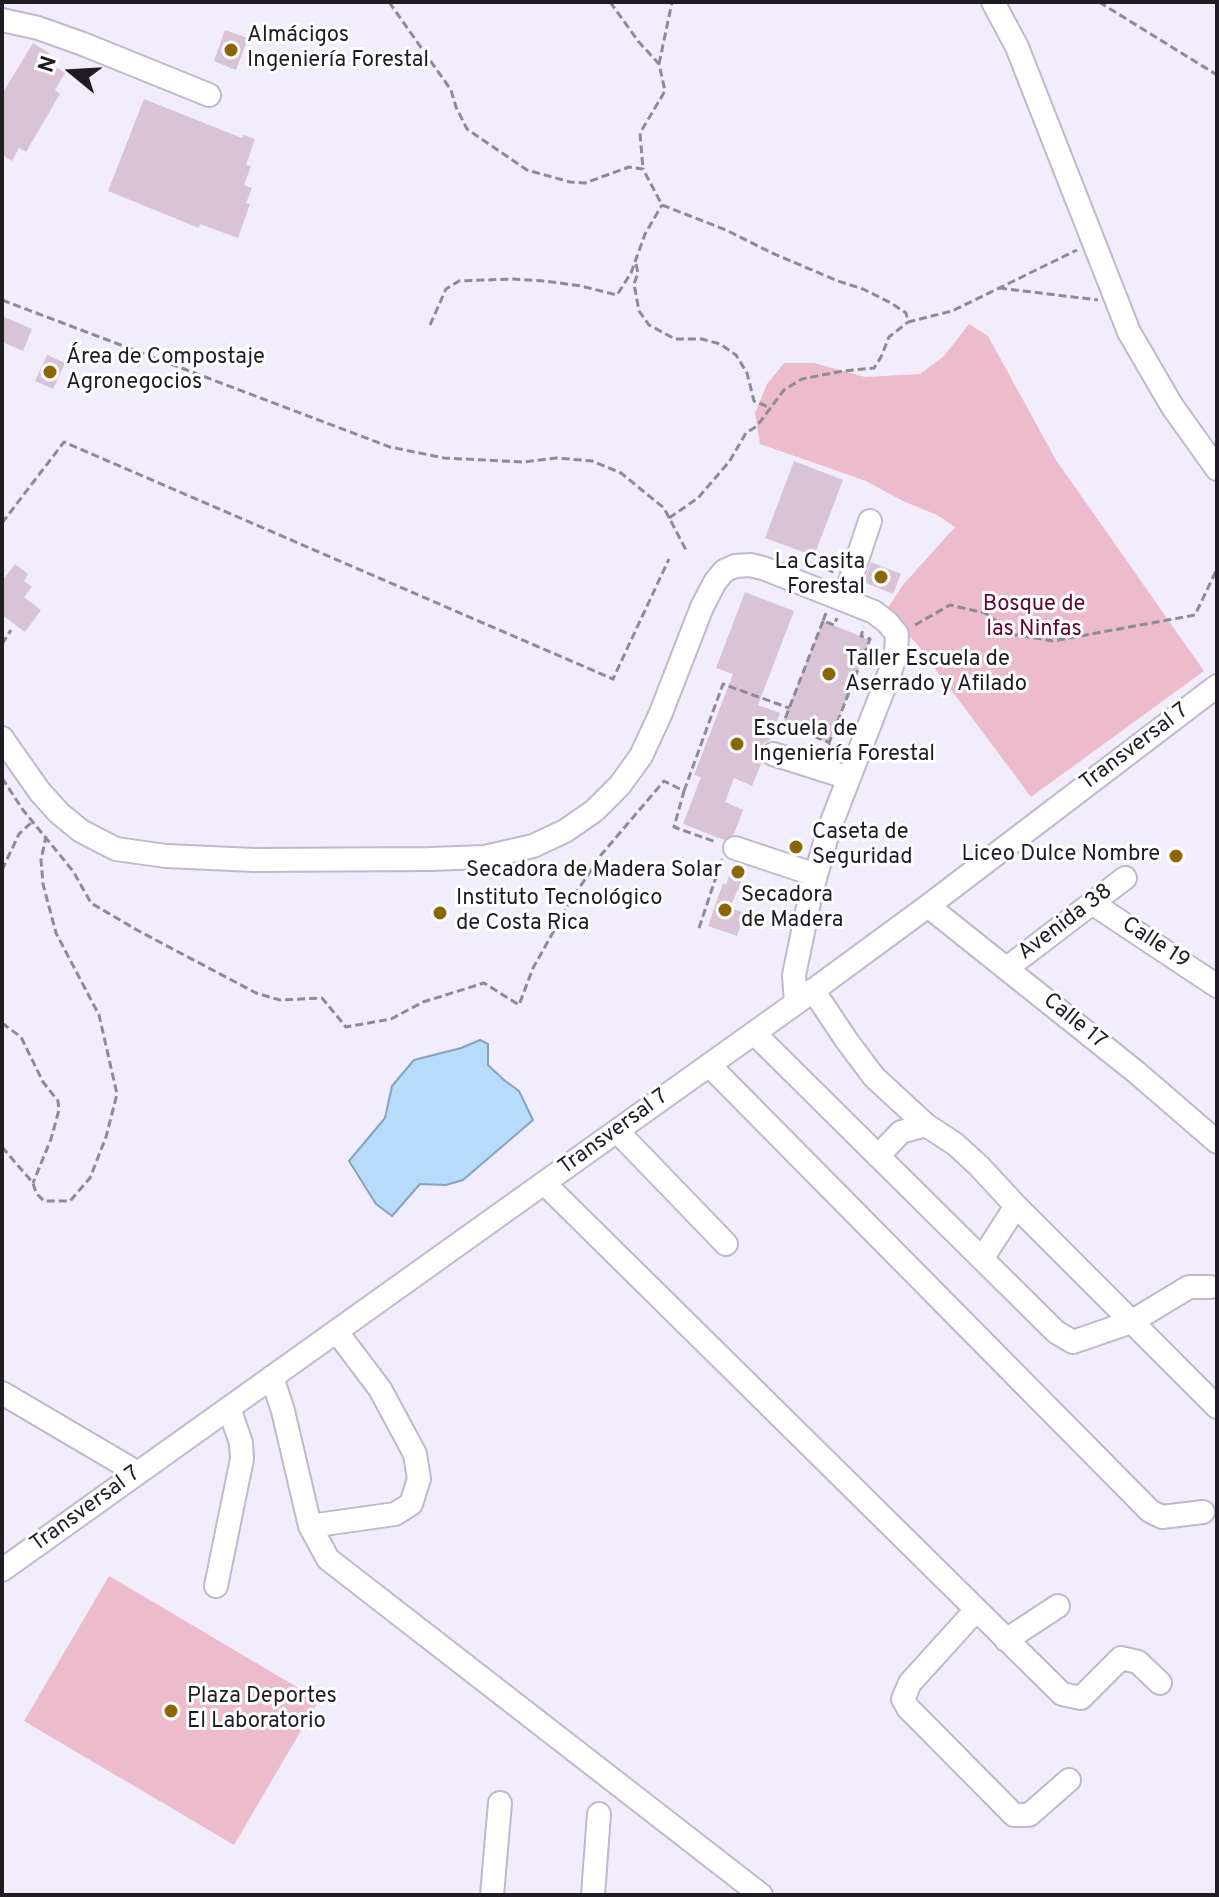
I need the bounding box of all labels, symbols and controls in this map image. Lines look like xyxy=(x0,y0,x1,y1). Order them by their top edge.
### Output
place label: Almácigos Ingeniería Forestal xyxy=(247,24,429,76)
north arrow xyxy=(32,32,112,112)
marker: Almácigos Ingeniería Forestal xyxy=(222,41,240,59)
text: N xyxy=(33,53,64,76)
place label: Área de Compostaje Agronegocios xyxy=(66,346,265,398)
marker: Área de Compostaje Agronegocios xyxy=(41,363,59,381)
place label: La Casita Forestal xyxy=(775,551,865,602)
marker: La Casita Forestal xyxy=(872,568,890,586)
park label: Bosque de las Ninfas xyxy=(983,593,1085,644)
place label: Taller Escuela de Aserrado y Afilado xyxy=(845,648,1027,700)
marker: Taller Escuela de Aserrado y Afilado xyxy=(820,665,838,683)
street label: Transversal 7 xyxy=(1076,699,1194,797)
place label: Escuela de Ingeniería Forestal xyxy=(753,718,935,770)
marker: Escuela de Ingeniería Forestal xyxy=(728,735,746,753)
place label: Caseta de Seguridad xyxy=(812,821,913,872)
marker: Caseta de Seguridad xyxy=(787,838,805,856)
place label: Liceo Dulce Nombre xyxy=(961,843,1160,869)
marker: Liceo Dulce Nombre xyxy=(1167,847,1185,865)
place label: Secadora de Madera Solar xyxy=(466,859,722,885)
marker: Secadora de Madera Solar xyxy=(729,863,747,881)
street label: Avenida 38 xyxy=(1014,879,1118,967)
place label: Secadora de Madera xyxy=(741,884,843,936)
place label: Instituto Tecnológico de Costa Rica xyxy=(456,887,662,938)
marker: Secadora de Madera xyxy=(716,901,734,919)
marker: Instituto Tecnológico de Costa Rica xyxy=(431,904,449,922)
street label: Calle 19 xyxy=(1116,912,1194,976)
street label: Calle 17 xyxy=(1037,988,1111,1056)
street label: Transversal 7 xyxy=(554,1084,674,1182)
street label: Transversal 7 xyxy=(26,1461,146,1559)
place label: Plaza Deportes El Laboratorio xyxy=(187,1685,337,1736)
marker: Plaza Deportes El Laboratorio xyxy=(162,1702,180,1720)

